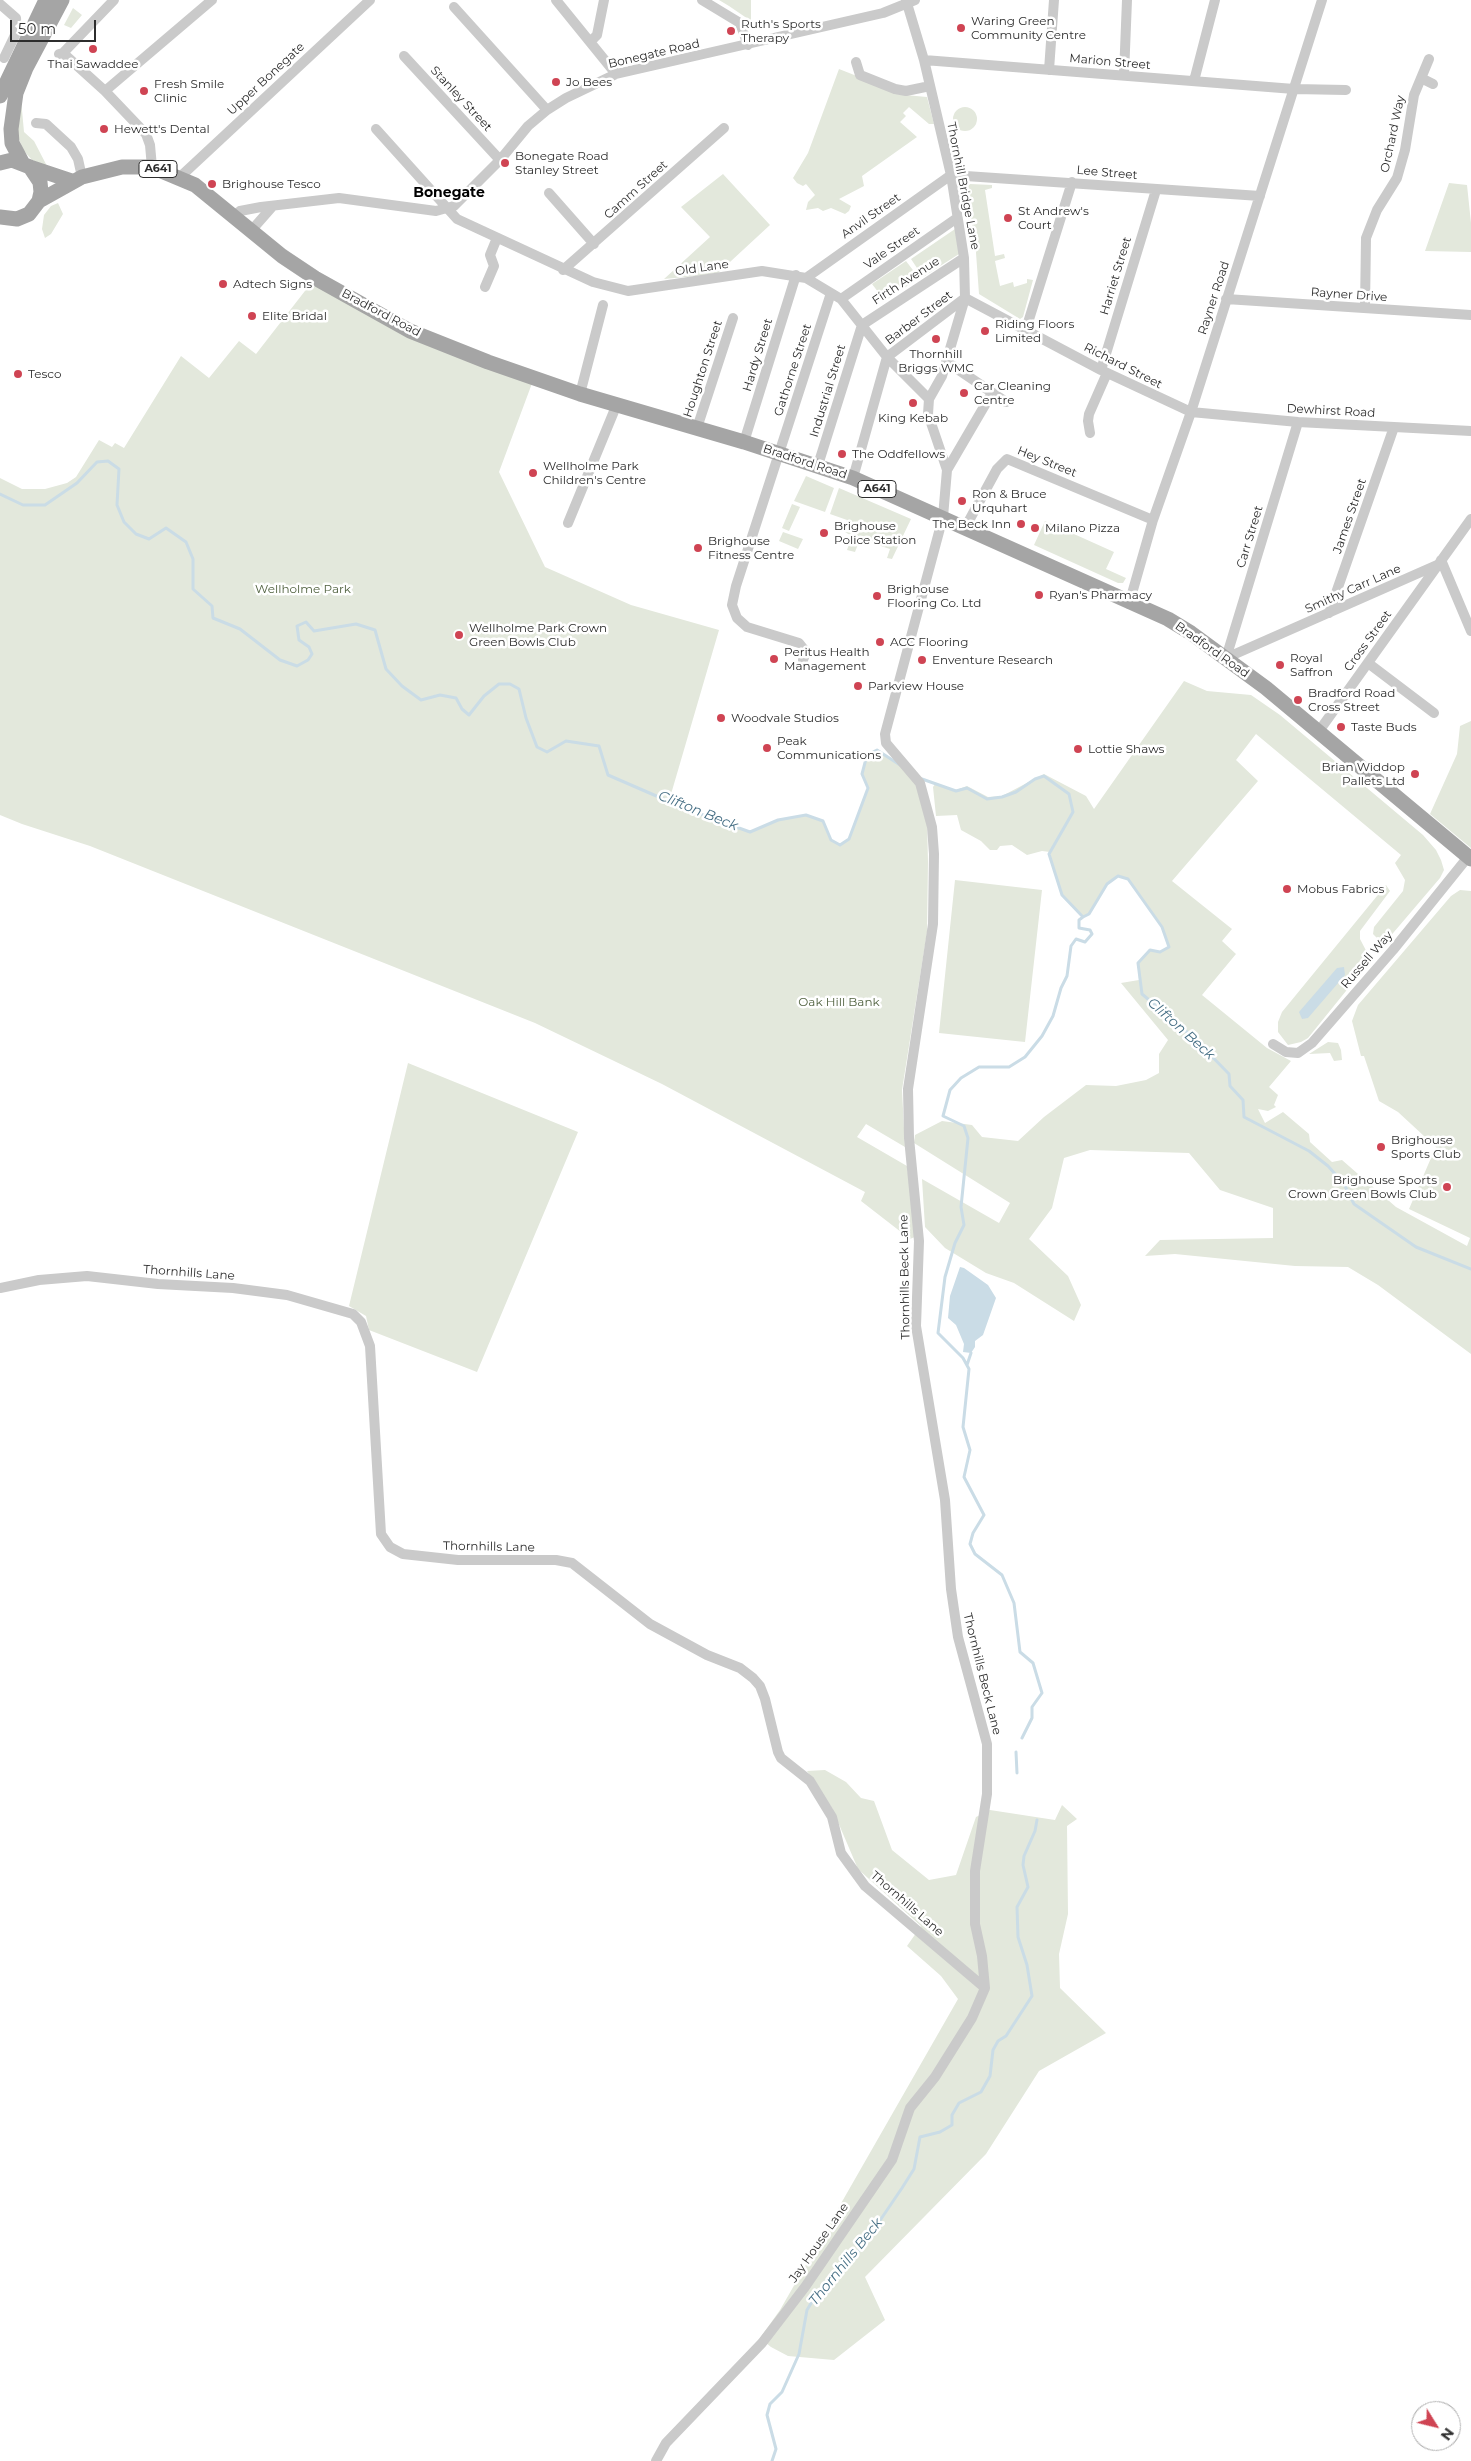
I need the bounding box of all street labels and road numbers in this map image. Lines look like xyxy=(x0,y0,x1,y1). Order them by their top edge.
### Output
street label: Bonegate Road xyxy=(607,36,701,72)
street label: Upper Bonegate xyxy=(224,40,308,118)
street label: Marion Street xyxy=(1069,51,1151,73)
street label: Stanley Street xyxy=(427,64,495,134)
street label: Orchard Way xyxy=(1378,94,1408,174)
street label: Thornhill Bridge Lane xyxy=(944,121,982,251)
street label: Camm Street xyxy=(601,158,671,222)
road number: A641 xyxy=(139,160,177,178)
street label: Lee Street xyxy=(1076,163,1138,183)
street label: Anvil Street xyxy=(839,190,903,242)
street label: Vale Street xyxy=(861,224,923,272)
street label: Harriet Street xyxy=(1097,235,1135,317)
street label: Firth Avenue xyxy=(870,254,942,308)
street label: Old Lane xyxy=(674,257,730,279)
street label: Rayner Road xyxy=(1195,259,1233,337)
street label: Rayner Drive xyxy=(1310,285,1388,305)
street label: Bradford Road xyxy=(339,286,423,340)
street label: Barber Street xyxy=(883,288,955,348)
street label: Hardy Street xyxy=(740,317,776,393)
street label: Houghton Street xyxy=(680,319,726,419)
street label: Gathorne Street xyxy=(771,322,815,418)
street label: Richard Street xyxy=(1081,340,1165,392)
street label: Industrial Street xyxy=(807,343,849,439)
street label: Dewhirst Road xyxy=(1286,401,1376,421)
street label: Bradford Road xyxy=(761,442,849,482)
street label: Hey Street xyxy=(1015,444,1079,480)
street label: James Street xyxy=(1330,477,1370,555)
road number: A641 xyxy=(858,480,896,498)
street label: Carr Street xyxy=(1234,504,1266,570)
street label: Smithy Carr Lane xyxy=(1303,561,1403,617)
street label: Cross Street xyxy=(1341,608,1395,674)
street label: Bradford Road xyxy=(1172,619,1252,681)
street label: Russell Way xyxy=(1338,928,1396,992)
street label: Thornhills Beck Lane xyxy=(897,1214,913,1340)
street label: Thornhills Lane xyxy=(143,1263,235,1283)
street label: Thornhills Lane xyxy=(443,1539,535,1555)
street label: Thornhills Beck Lane xyxy=(960,1612,1004,1736)
street label: Thornhills Lane xyxy=(868,1868,946,1940)
street label: Jay House Lane xyxy=(786,2201,852,2285)

